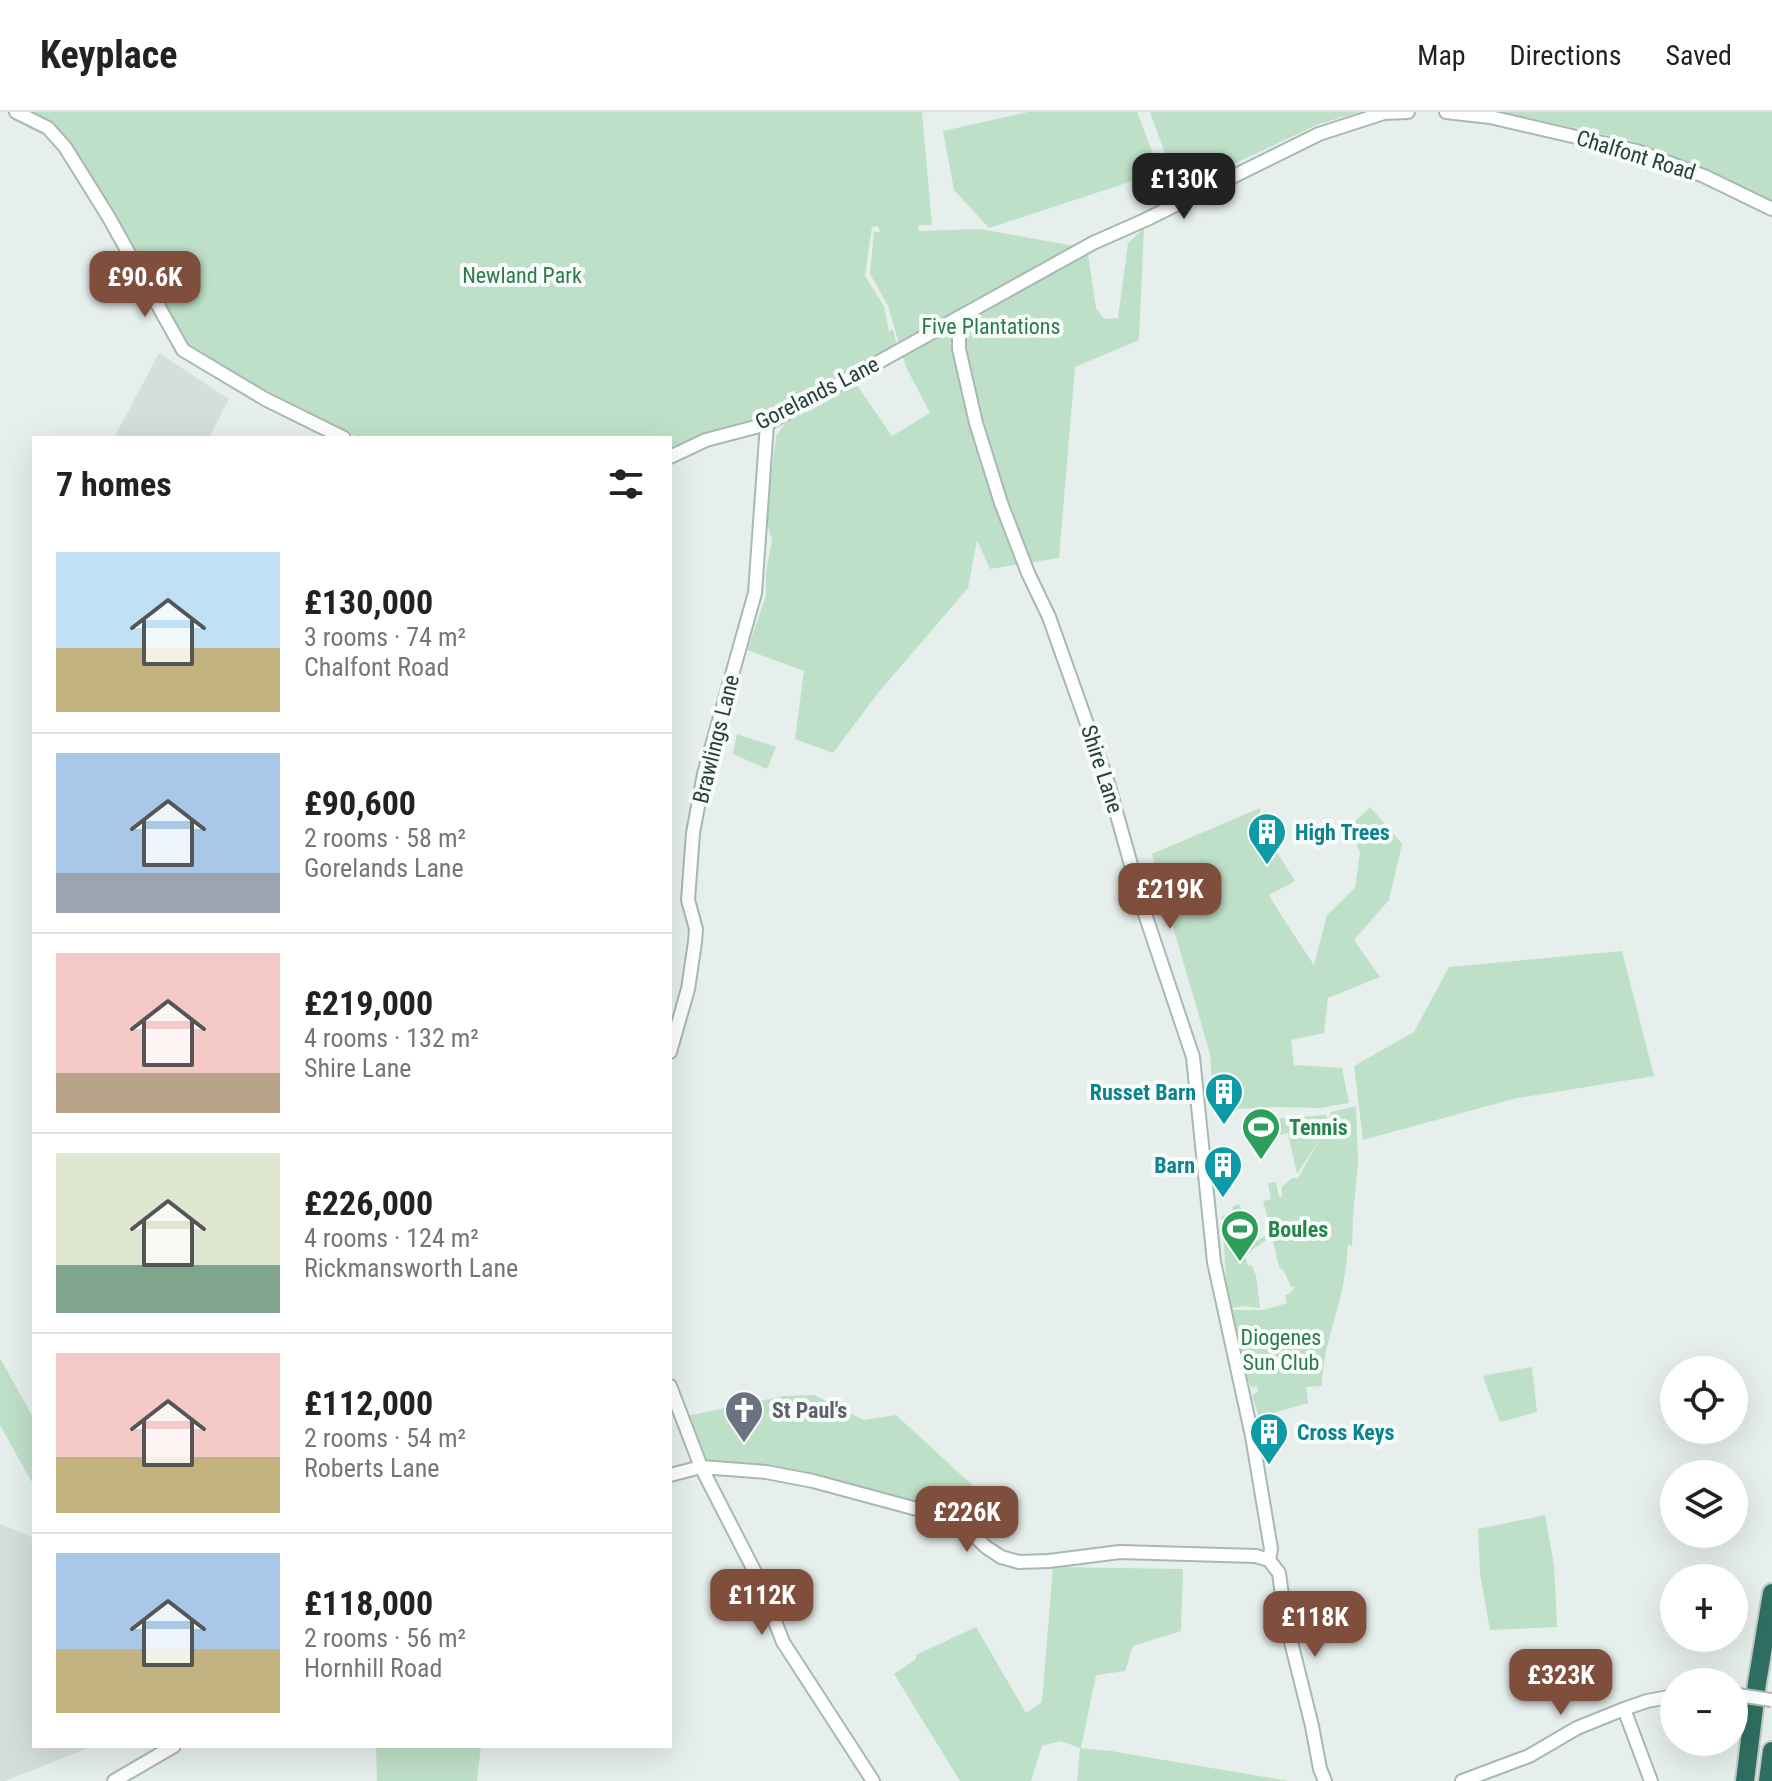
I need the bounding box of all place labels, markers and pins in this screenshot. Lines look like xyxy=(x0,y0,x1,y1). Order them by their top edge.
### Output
pin: £130K xyxy=(1128,153,1240,221)
pin: £90.6K xyxy=(80,251,210,319)
building icon: High Trees xyxy=(1246,811,1288,866)
place label: High Trees xyxy=(1295,820,1390,845)
pin: £219K xyxy=(1114,863,1226,931)
building icon: Russet Barn xyxy=(1203,1071,1245,1126)
place label: Russet Barn xyxy=(1090,1080,1196,1105)
sports icon: Tennis xyxy=(1240,1106,1282,1161)
place label: Tennis xyxy=(1289,1115,1348,1140)
building icon: Barn xyxy=(1202,1144,1244,1199)
place label: Barn xyxy=(1154,1153,1195,1178)
sports icon: Boules xyxy=(1219,1208,1261,1263)
place label: Boules xyxy=(1268,1217,1328,1242)
church icon: St Paul's xyxy=(723,1389,765,1444)
place label: St Paul's xyxy=(772,1398,847,1423)
building icon: Cross Keys xyxy=(1248,1411,1290,1466)
place label: Cross Keys xyxy=(1297,1420,1395,1445)
pin: £226K xyxy=(911,1486,1023,1554)
pin: £112K xyxy=(706,1569,818,1637)
pin: £118K xyxy=(1259,1591,1371,1659)
pin: £323K xyxy=(1505,1649,1617,1717)

